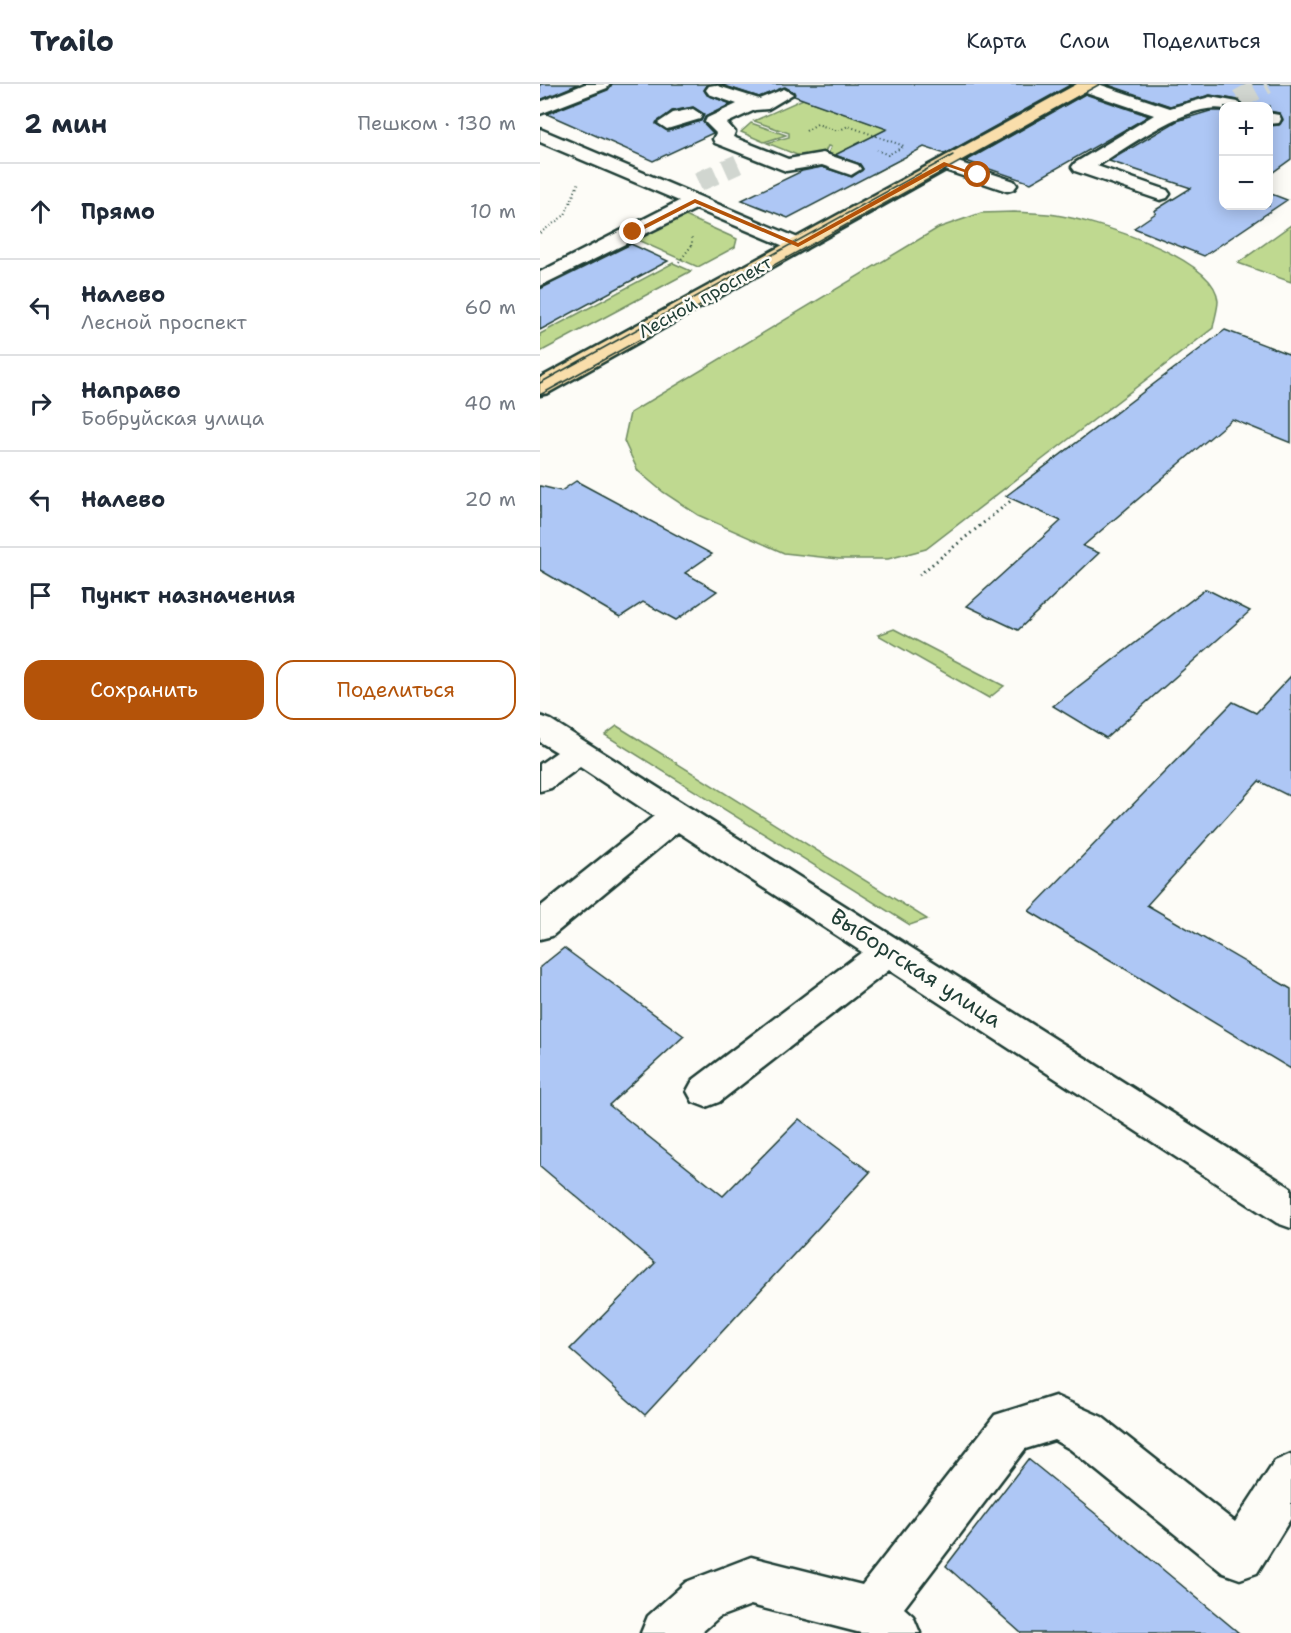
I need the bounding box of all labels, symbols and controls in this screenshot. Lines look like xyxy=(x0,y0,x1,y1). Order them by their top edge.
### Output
text: Trailo xyxy=(30,22,114,60)
text: Карта xyxy=(966,27,1026,55)
text: Слои xyxy=(1059,27,1110,55)
text: Поделиться xyxy=(1143,27,1261,55)
map controls xyxy=(1219,102,1273,210)
button: + xyxy=(1219,102,1273,156)
text: 2 мин xyxy=(24,106,107,141)
text: Пешком · 130 m xyxy=(358,110,516,136)
button: − xyxy=(1219,156,1273,210)
route start xyxy=(964,161,990,187)
icon: ahead xyxy=(24,195,57,228)
text: Прямо xyxy=(81,197,155,226)
text: 10 m xyxy=(470,198,516,224)
route end xyxy=(619,218,645,244)
street label: Лесной проспект xyxy=(634,250,777,344)
text: Налево xyxy=(81,280,165,309)
icon: left xyxy=(24,291,57,324)
text: 60 m xyxy=(464,294,516,320)
text: Лесной проспект xyxy=(81,309,247,335)
text: Направо xyxy=(81,376,181,405)
icon: right xyxy=(24,387,57,420)
text: 40 m xyxy=(464,390,516,416)
text: Бобруйская улица xyxy=(81,405,264,431)
icon: left xyxy=(24,483,57,516)
text: Налево xyxy=(81,485,165,514)
text: 20 m xyxy=(465,486,516,512)
icon: arrive xyxy=(24,579,57,612)
text: Пункт назначения xyxy=(81,581,295,610)
button: Сохранить xyxy=(24,660,264,720)
button: Поделиться xyxy=(276,660,516,720)
street label: Выборгская улица xyxy=(825,902,1007,1034)

